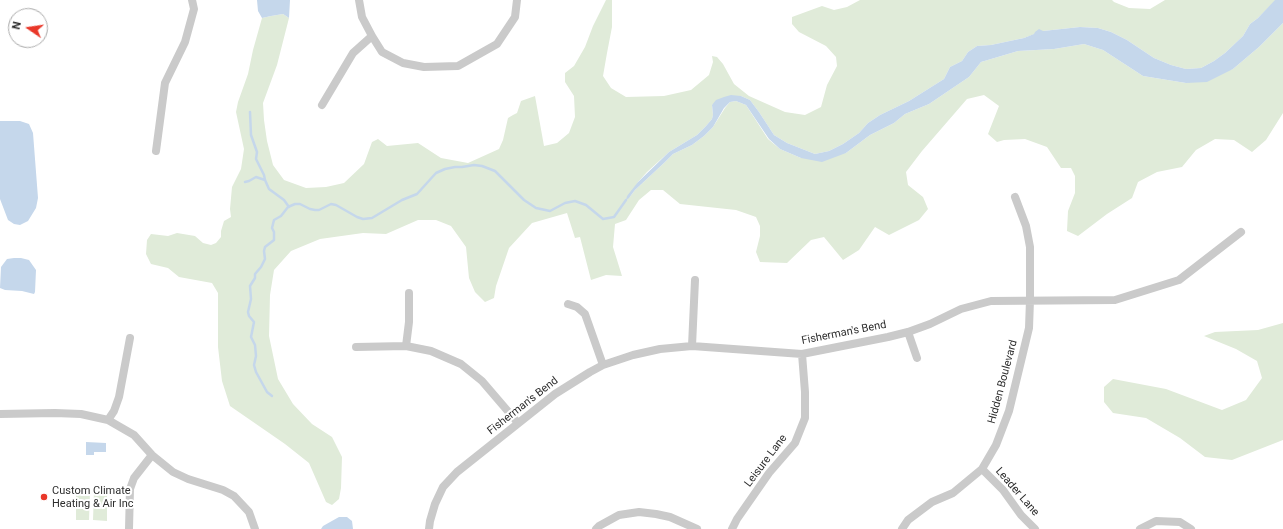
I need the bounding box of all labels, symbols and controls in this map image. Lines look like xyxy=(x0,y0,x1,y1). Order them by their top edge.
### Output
north arrow xyxy=(8,8,48,48)
text: N xyxy=(10,20,24,31)
street label: Fisherman's Bend xyxy=(801,318,887,348)
street label: Hidden Boulevard xyxy=(985,339,1021,425)
street label: Fisherman's Bend xyxy=(485,374,561,438)
street label: Leisure Lane xyxy=(742,432,790,490)
street label: Leader Lane xyxy=(992,465,1042,519)
place label: Custom Climate Heating & Air Inc xyxy=(52,484,134,510)
marker: Custom Climate Heating & Air Inc xyxy=(39,492,49,502)

